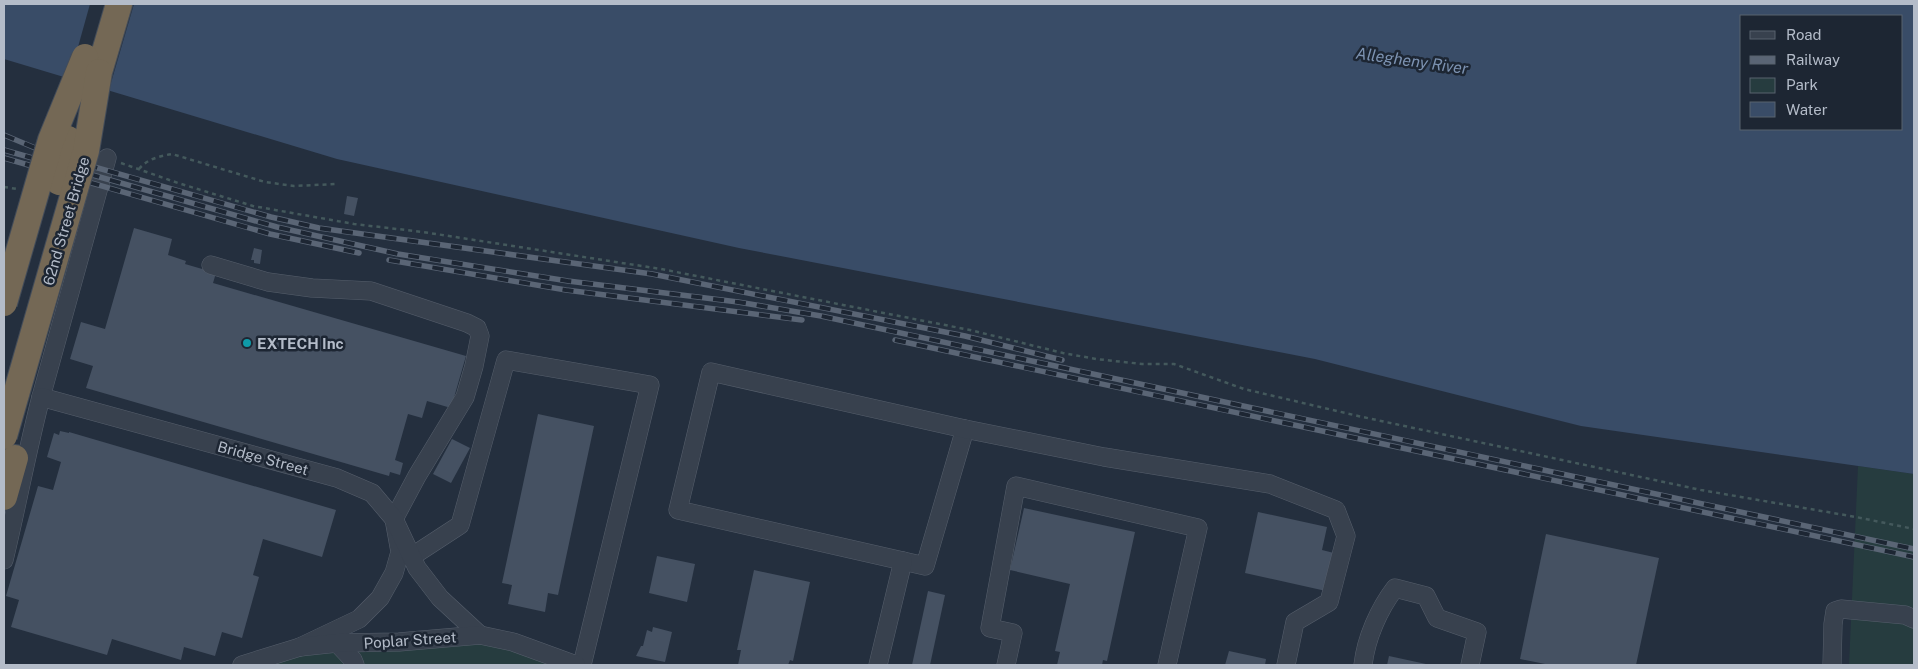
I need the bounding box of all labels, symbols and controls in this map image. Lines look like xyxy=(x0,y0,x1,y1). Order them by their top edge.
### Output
legend xyxy=(1740,15,1903,130)
text: Road xyxy=(1786,26,1822,43)
water label: Allegheny River xyxy=(1355,44,1470,78)
text: Railway xyxy=(1786,51,1840,68)
text: Park xyxy=(1786,76,1818,93)
text: Water xyxy=(1786,101,1828,118)
street label: 62nd Street Bridge xyxy=(39,155,93,287)
place label: EXTECH Inc xyxy=(257,335,344,352)
marker: EXTECH Inc xyxy=(241,337,253,349)
street label: Bridge Street xyxy=(216,438,311,478)
street label: Poplar Street xyxy=(363,628,457,652)

